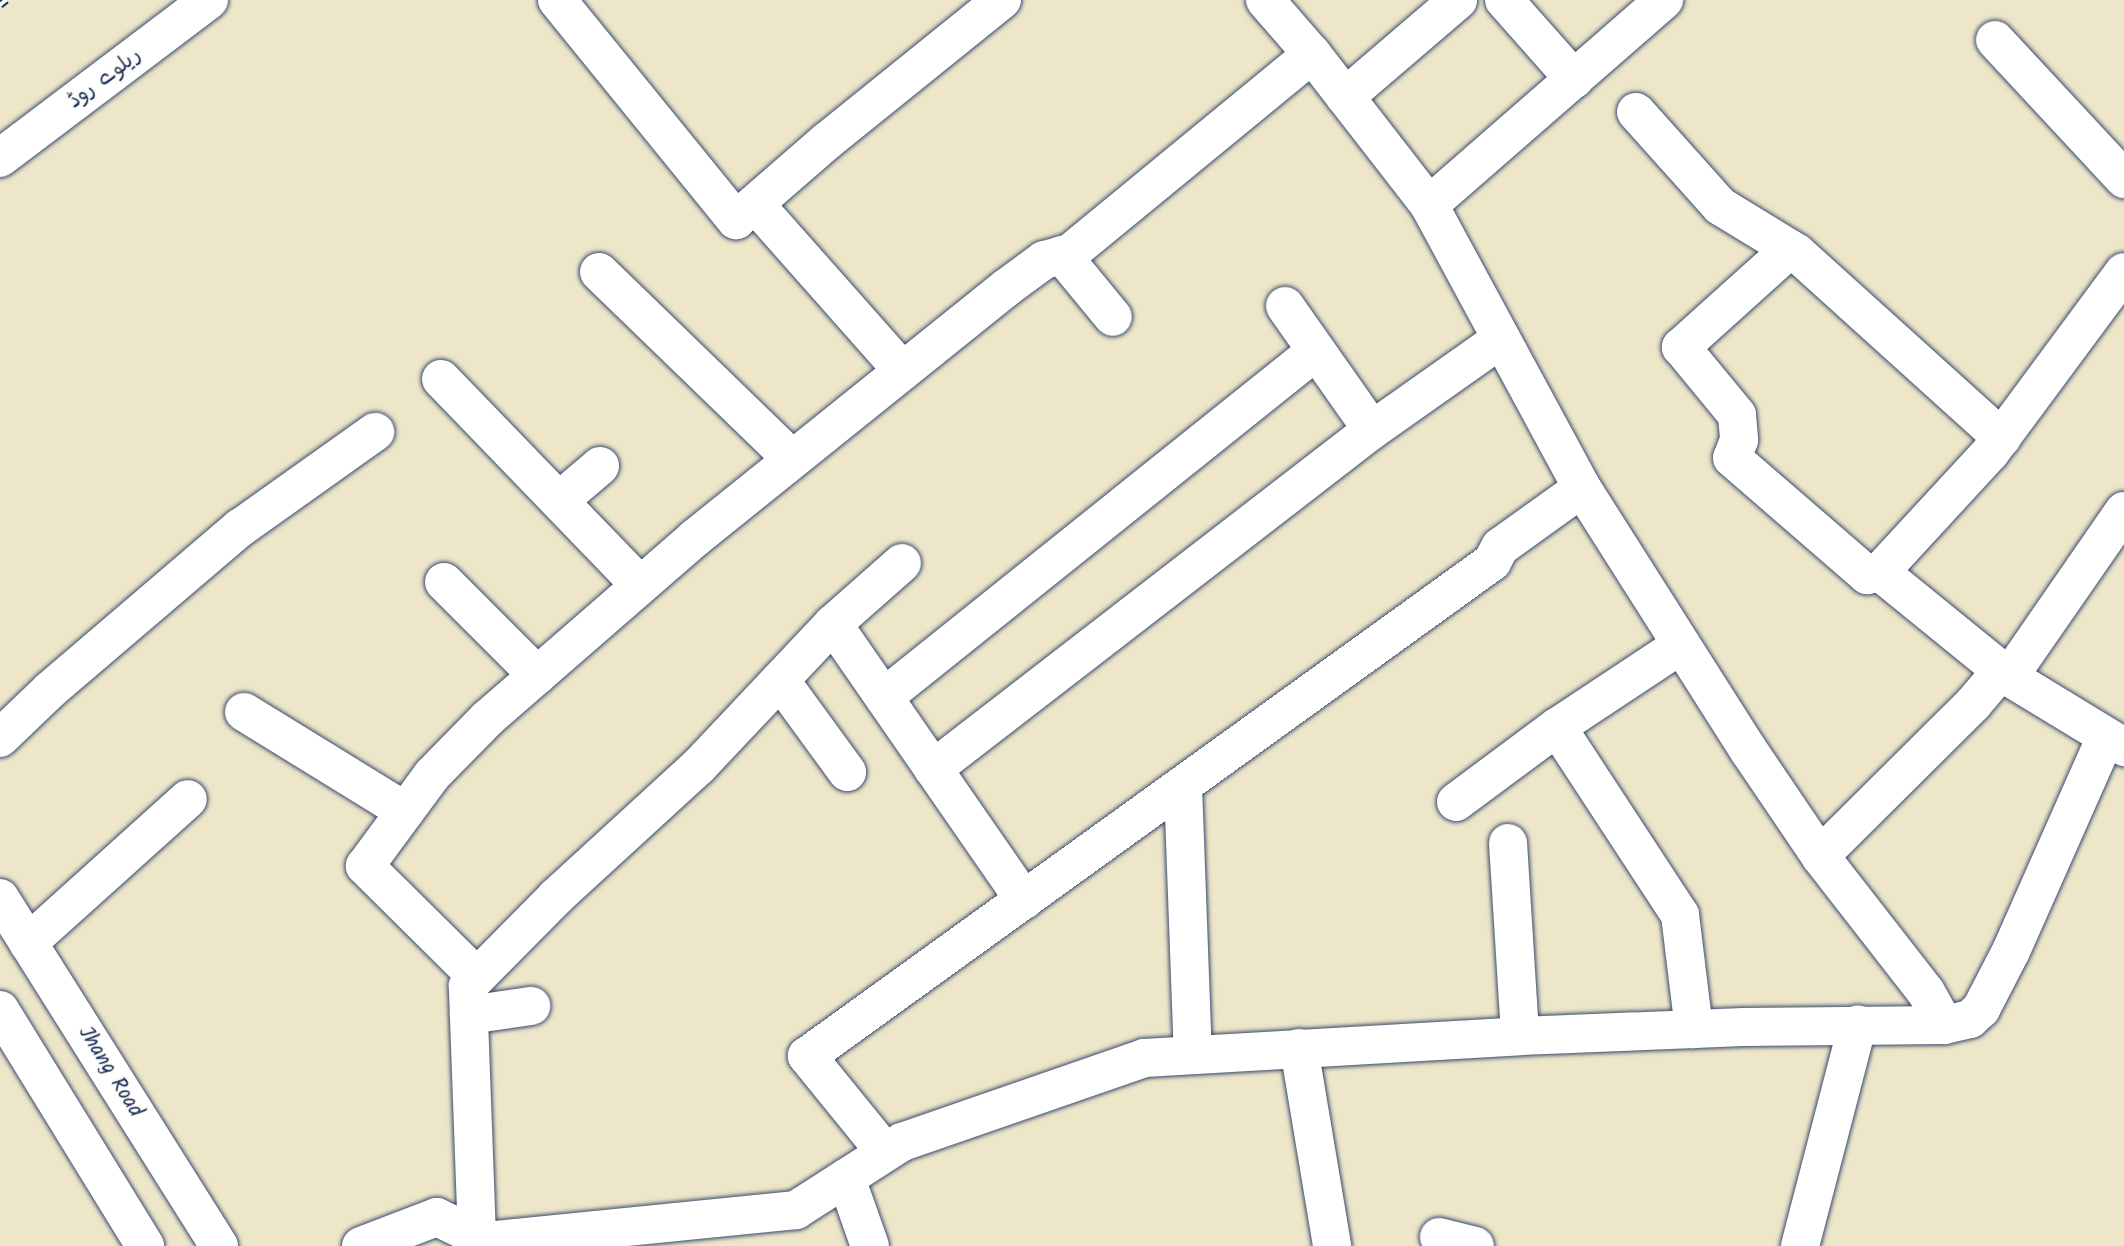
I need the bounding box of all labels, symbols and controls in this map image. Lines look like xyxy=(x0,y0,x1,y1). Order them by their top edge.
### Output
street label: ریلوے روڈ xyxy=(63,43,147,115)
street label: Jhang Road xyxy=(72,1022,148,1122)

